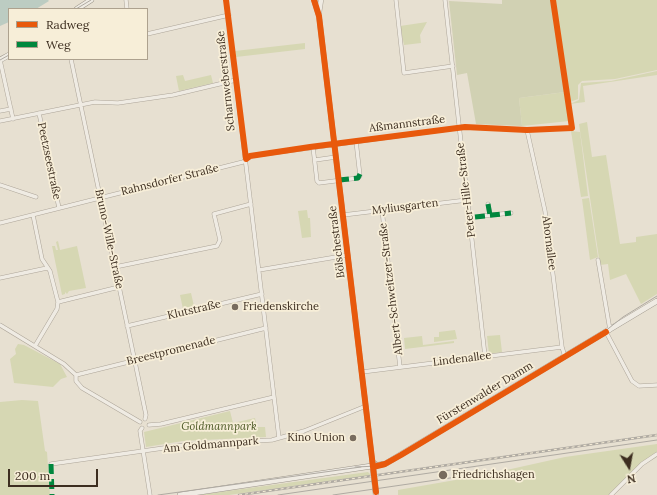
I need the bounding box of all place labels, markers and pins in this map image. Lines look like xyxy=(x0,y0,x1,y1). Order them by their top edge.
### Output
place label: Friedenskirche xyxy=(243,300,319,314)
marker: Friedenskirche xyxy=(230,302,240,312)
place label: Kino Union xyxy=(287,431,345,445)
marker: Kino Union xyxy=(348,433,358,443)
place label: Friedrichshagen xyxy=(452,468,535,482)
marker: Friedrichshagen xyxy=(437,469,449,481)

